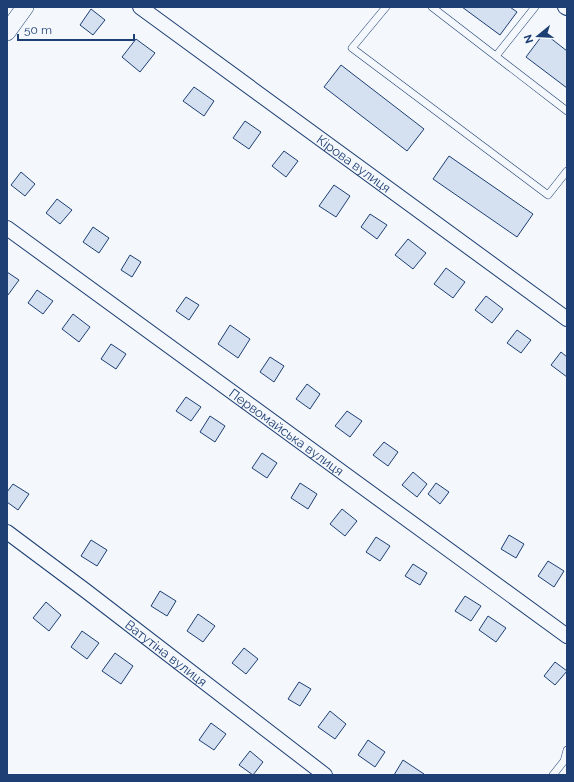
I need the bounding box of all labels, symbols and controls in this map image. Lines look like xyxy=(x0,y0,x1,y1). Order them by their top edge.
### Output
scale bar xyxy=(18,16,134,42)
north arrow xyxy=(518,16,558,56)
text: 50 m xyxy=(24,23,52,37)
text: N xyxy=(521,33,536,45)
street label: Кірова вулиця xyxy=(314,131,394,195)
street label: Первомайська вулиця xyxy=(227,385,347,478)
street label: Ватутіна вулиця xyxy=(122,617,210,689)

